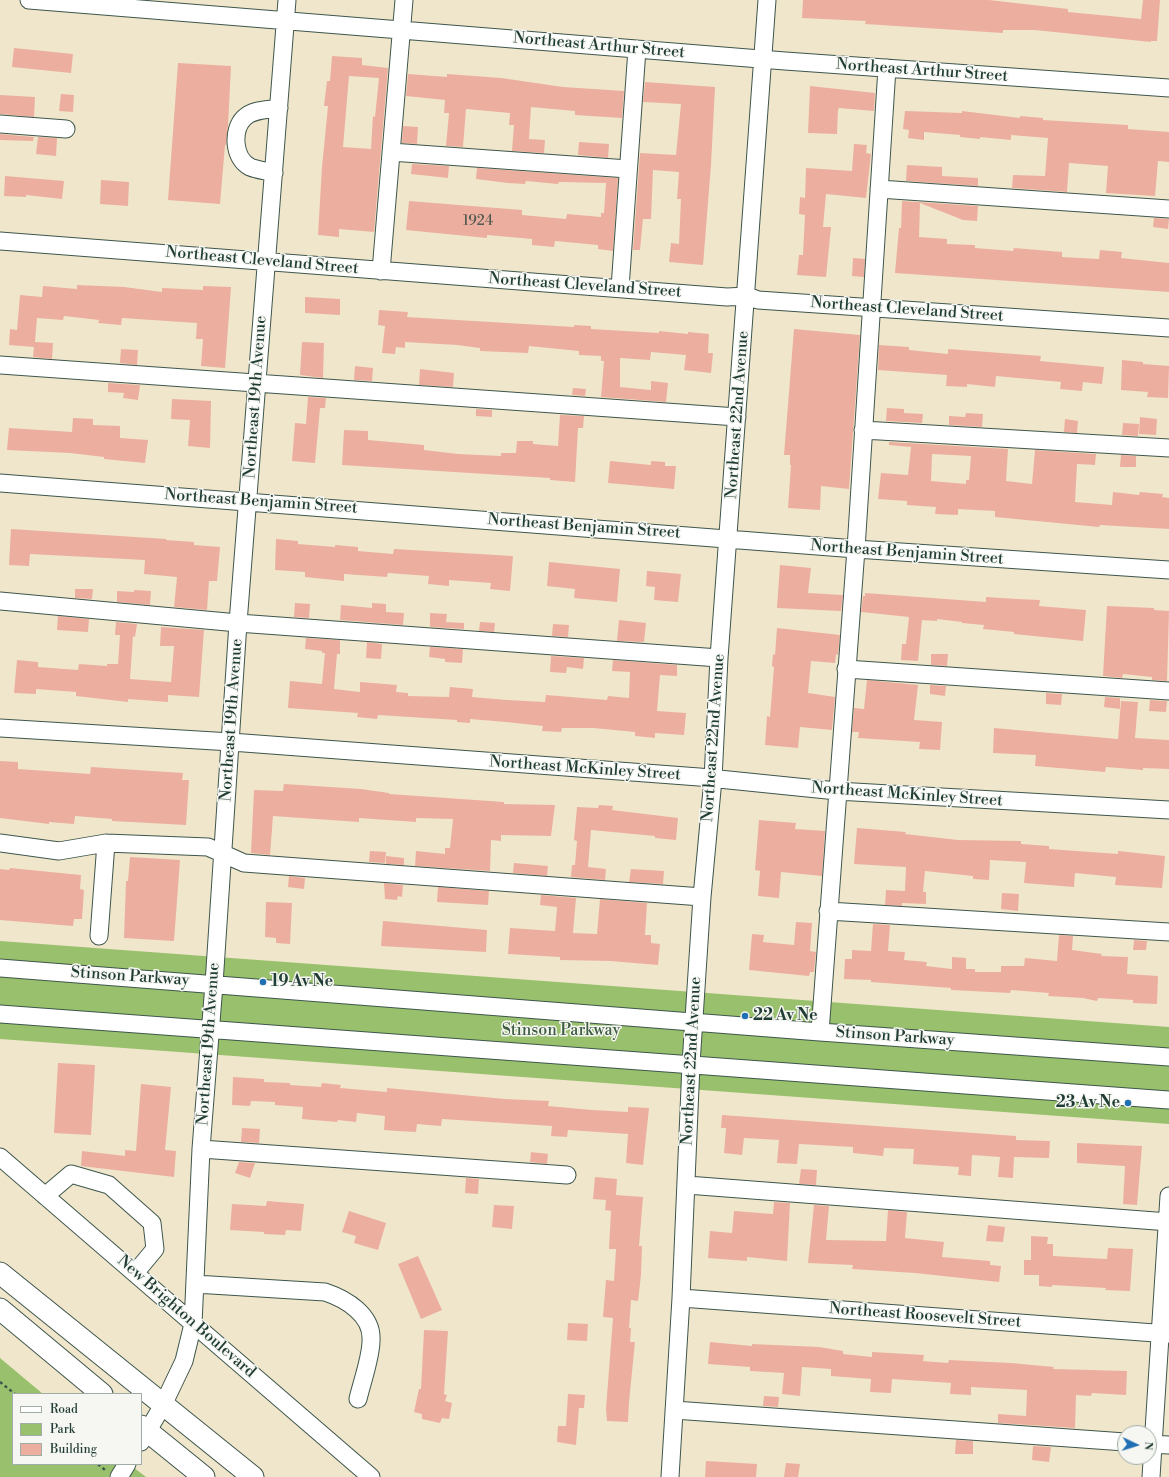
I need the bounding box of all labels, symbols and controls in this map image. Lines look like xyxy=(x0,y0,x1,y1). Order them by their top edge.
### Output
street label: Northeast Arthur Street xyxy=(512,29,686,63)
street label: Northeast Arthur Street xyxy=(835,55,1009,87)
house number: 1924 xyxy=(463,214,493,230)
street label: Northeast Cleveland Street xyxy=(165,243,359,279)
street label: Northeast Cleveland Street xyxy=(488,270,682,302)
street label: Northeast Cleveland Street xyxy=(810,294,1004,326)
street label: Northeast 19th Avenue xyxy=(241,315,271,479)
street label: Northeast 22nd Avenue xyxy=(723,330,753,500)
street label: Northeast Benjamin Street xyxy=(164,486,358,518)
street label: Northeast Benjamin Street xyxy=(487,511,681,543)
street label: Northeast Benjamin Street xyxy=(810,537,1004,569)
street label: Northeast 19th Avenue xyxy=(217,638,247,802)
street label: Northeast 22nd Avenue xyxy=(699,653,729,823)
street label: Northeast McKinley Street xyxy=(489,753,681,785)
street label: Northeast McKinley Street xyxy=(811,779,1003,811)
street label: Northeast 19th Avenue xyxy=(194,962,224,1126)
street label: Stinson Parkway xyxy=(70,963,190,991)
place label: 19 Av Ne xyxy=(271,972,333,992)
street label: Northeast 22nd Avenue xyxy=(678,976,706,1146)
marker: 19 Av Ne xyxy=(258,977,268,987)
place label: 22 Av Ne xyxy=(753,1006,818,1026)
marker: 22 Av Ne xyxy=(740,1011,750,1021)
park label: Stinson Parkway xyxy=(502,1021,620,1041)
street label: Stinson Parkway xyxy=(835,1023,955,1051)
place label: 23 Av Ne xyxy=(1056,1093,1120,1113)
marker: 23 Av Ne xyxy=(1123,1098,1133,1108)
street label: New Brighton Boulevard xyxy=(113,1252,259,1382)
street label: Northeast Roosevelt Street xyxy=(828,1300,1022,1332)
legend xyxy=(12,1393,142,1465)
text: Road xyxy=(50,1402,78,1417)
text: Park xyxy=(50,1422,75,1437)
north arrow xyxy=(1117,1425,1157,1465)
text: N xyxy=(1141,1441,1155,1451)
text: Building xyxy=(50,1442,97,1457)

